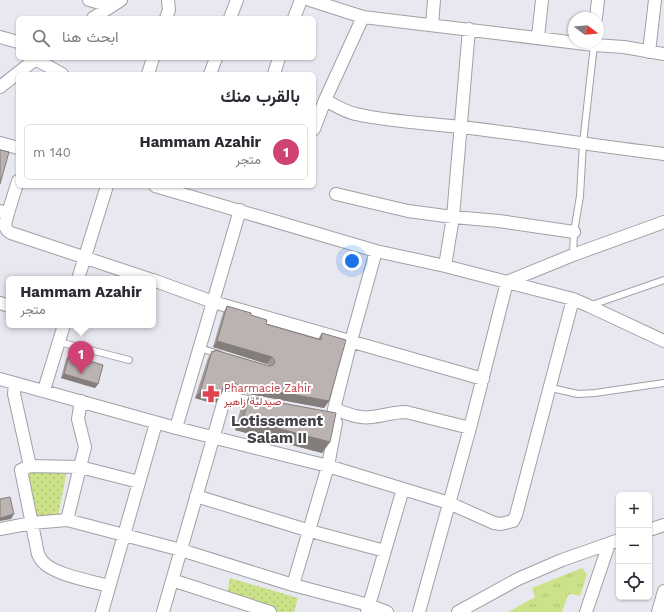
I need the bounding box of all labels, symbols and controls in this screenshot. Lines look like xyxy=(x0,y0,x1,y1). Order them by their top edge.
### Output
north arrow xyxy=(568,12,604,48)
search box xyxy=(16,16,316,60)
icon: search xyxy=(30,27,52,49)
text: ابحث هنا xyxy=(62,28,119,46)
text: بالقرب منك xyxy=(220,86,300,106)
text: Hammam Azahir xyxy=(140,133,261,151)
text: 140 m xyxy=(33,145,71,160)
text: 1 xyxy=(283,145,289,160)
text: متجر xyxy=(236,152,261,167)
your location xyxy=(342,251,362,271)
popup xyxy=(6,276,156,328)
text: Hammam Azahir xyxy=(20,283,142,301)
text: متجر xyxy=(20,302,46,317)
pin: 1 xyxy=(68,341,94,374)
place label: Pharmacie Zahir صيدلية زاهير xyxy=(223,382,312,408)
pharmacy icon: Pharmacie Zahir صيدلية زاهير xyxy=(201,384,221,404)
district label: Lotissement Salam II xyxy=(231,412,323,447)
map controls xyxy=(616,492,652,600)
button: + xyxy=(616,492,652,528)
button: − xyxy=(616,528,652,564)
button: locate xyxy=(616,564,652,600)

